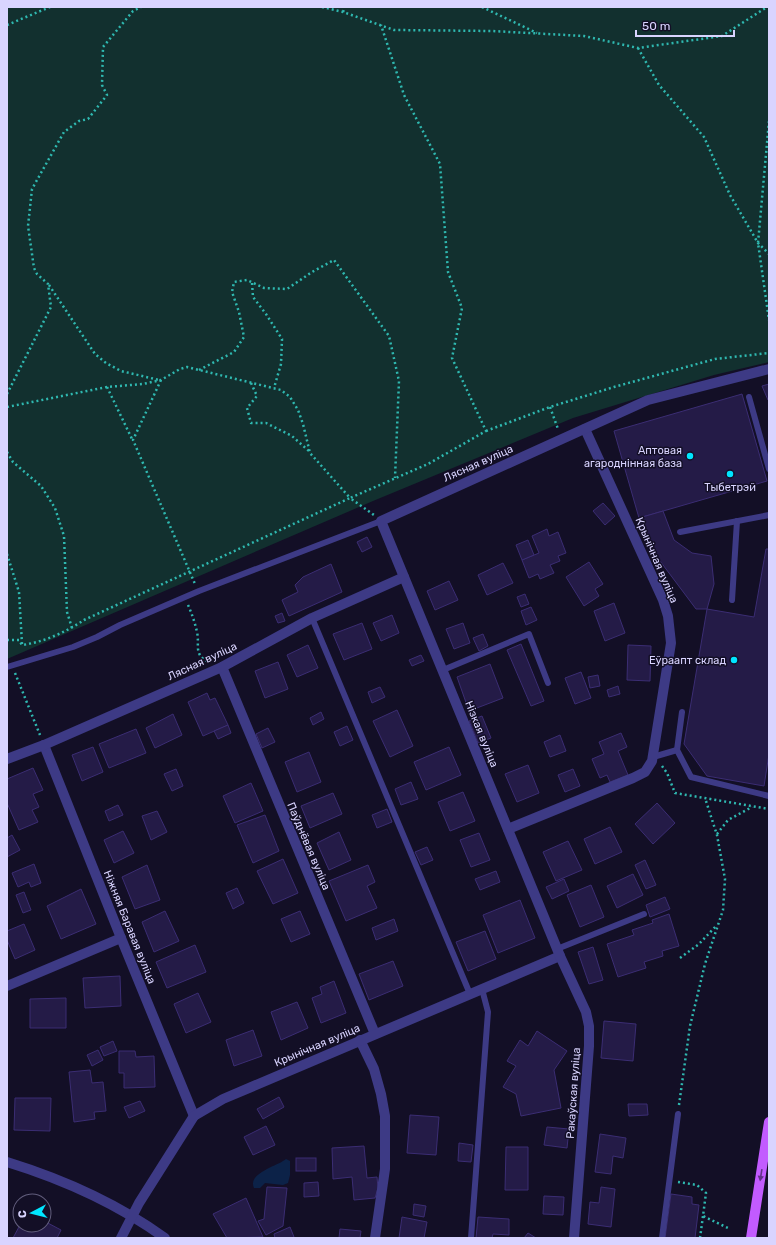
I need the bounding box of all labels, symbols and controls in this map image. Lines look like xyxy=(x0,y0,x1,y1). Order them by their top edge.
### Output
scale bar xyxy=(636,12,734,38)
text: 50 m xyxy=(642,19,670,33)
street label: Лясная вуліца xyxy=(441,442,515,485)
place label: Аптовая агароднінная база xyxy=(584,444,682,470)
marker: Аптовая агароднінная база xyxy=(685,451,695,461)
marker: Тыбетрэй xyxy=(725,469,735,479)
place label: Тыбетрэй xyxy=(704,481,756,494)
street label: Крынічная вуліца xyxy=(633,515,681,605)
street label: Лясная вуліца xyxy=(165,640,239,683)
place label: Еўраапт склад xyxy=(649,654,726,667)
marker: Еўраапт склад xyxy=(729,655,739,665)
street label: Нізкая вуліца xyxy=(462,699,501,769)
street label: Паўднёвая вуліца xyxy=(284,800,333,892)
street label: Ніжняя Баравая вуліца xyxy=(101,869,158,986)
street label: Крынічная вуліца xyxy=(272,1021,362,1069)
street label: Ракаўская вуліца xyxy=(564,1047,583,1139)
one-way arrow xyxy=(758,1169,764,1181)
north arrow xyxy=(12,1193,52,1233)
text: С xyxy=(16,1209,29,1219)

